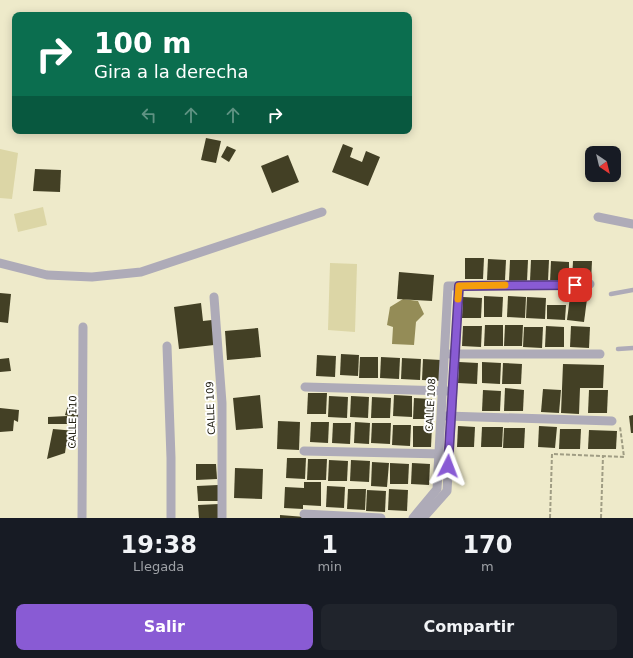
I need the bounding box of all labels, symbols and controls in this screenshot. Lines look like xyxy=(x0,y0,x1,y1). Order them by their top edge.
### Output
text: 100 m xyxy=(94,27,191,60)
icon: right xyxy=(28,28,80,80)
text: Gira a la derecha xyxy=(94,61,249,82)
icon: left xyxy=(138,104,160,126)
icon: ahead xyxy=(180,104,202,126)
icon: ahead xyxy=(222,104,244,126)
icon: right xyxy=(264,104,286,126)
north arrow xyxy=(585,146,621,182)
map controls xyxy=(585,146,621,182)
pin xyxy=(558,268,592,302)
icon: arrive xyxy=(564,274,586,296)
street label: CALLE 108 xyxy=(424,378,437,432)
street label: CALLE 109 xyxy=(204,381,217,435)
street label: CALLE 110 xyxy=(67,395,78,449)
position arrow xyxy=(427,445,469,487)
text: 19:38 xyxy=(120,531,197,559)
text: 1 xyxy=(321,531,338,559)
text: 170 xyxy=(462,531,512,559)
text: Llegada xyxy=(133,559,184,574)
text: min xyxy=(317,559,342,574)
text: m xyxy=(481,559,494,574)
button: Salir xyxy=(16,604,313,650)
button: Compartir xyxy=(321,604,617,650)

